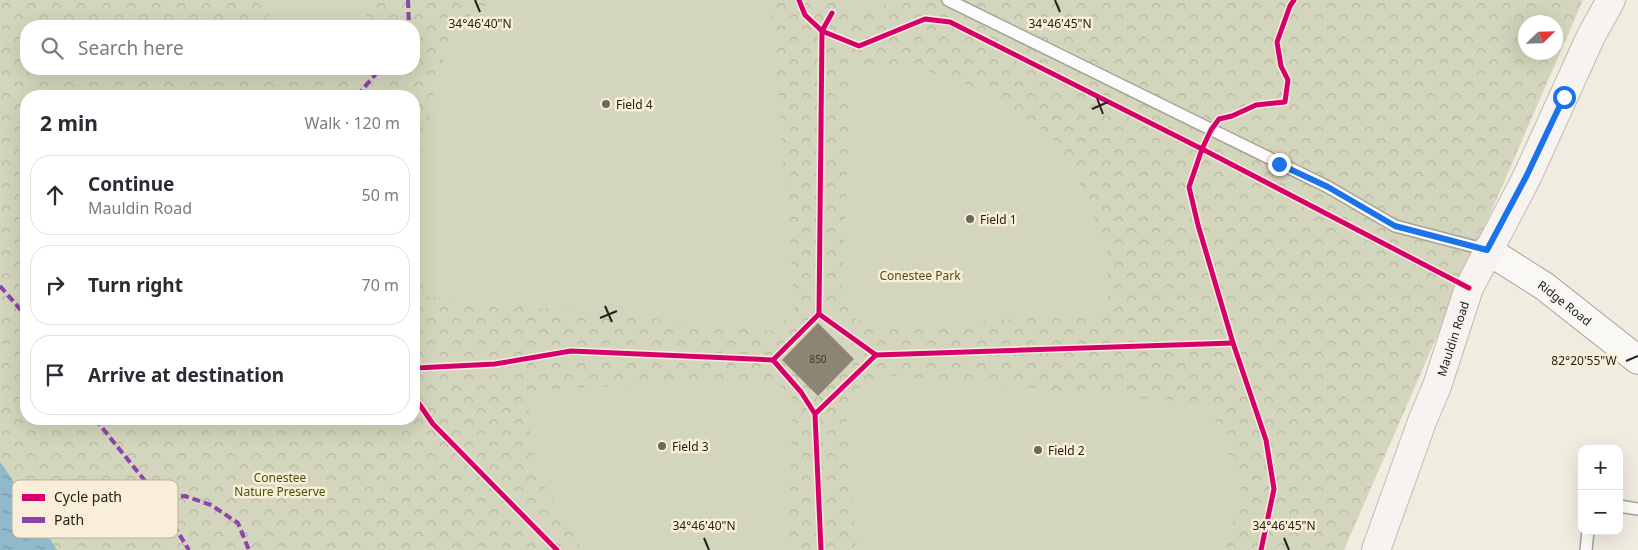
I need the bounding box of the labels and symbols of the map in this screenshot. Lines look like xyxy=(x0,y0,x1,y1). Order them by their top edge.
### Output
text: 34°46'40"N xyxy=(448,15,512,32)
text: 34°46'45"N xyxy=(1028,15,1092,32)
north arrow xyxy=(1518,15,1563,60)
route start xyxy=(1553,86,1576,109)
place label: Field 4 xyxy=(616,96,653,113)
marker: Field 4 xyxy=(600,98,612,110)
route end xyxy=(1268,153,1291,176)
place label: Field 1 xyxy=(980,211,1017,228)
marker: Field 1 xyxy=(964,213,976,225)
park label: Conestee Park xyxy=(879,267,961,284)
street label: Ridge Road xyxy=(1535,276,1595,329)
street label: Mauldin Road xyxy=(1432,299,1473,378)
house number: 850 xyxy=(809,352,827,366)
text: 82°20'55"W xyxy=(1551,352,1617,369)
place label: Field 3 xyxy=(672,438,709,455)
marker: Field 3 xyxy=(656,440,668,452)
place label: Field 2 xyxy=(1048,442,1085,459)
marker: Field 2 xyxy=(1032,444,1044,456)
park label: Conestee Nature Preserve xyxy=(234,469,326,500)
legend xyxy=(12,480,178,538)
text: Cycle path xyxy=(54,487,122,506)
text: Path xyxy=(54,510,84,529)
text: 34°46'40"N xyxy=(672,517,736,534)
text: 34°46'45"N xyxy=(1252,517,1316,534)

